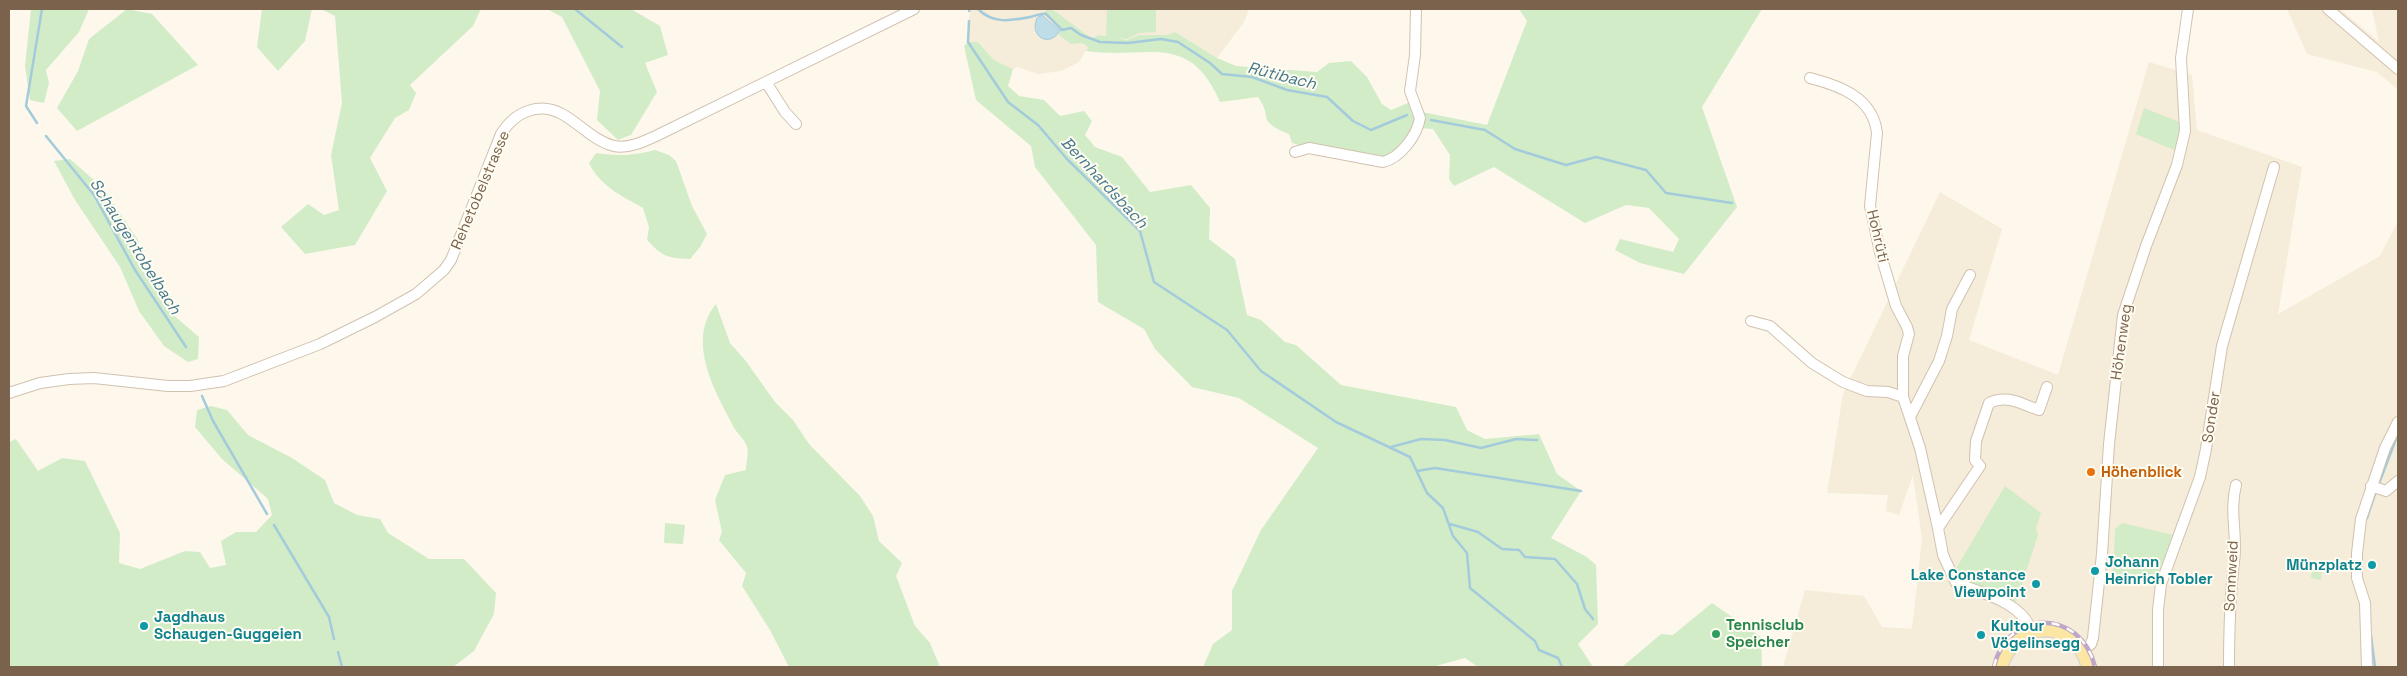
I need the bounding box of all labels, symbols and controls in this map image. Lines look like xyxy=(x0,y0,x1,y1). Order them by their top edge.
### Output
water label: Rütibach xyxy=(1245,57,1319,94)
street label: Rehetobelstrasse xyxy=(446,127,513,252)
water label: Bernhardsbach xyxy=(1057,132,1153,234)
water label: Schaugentobelbach xyxy=(85,174,187,319)
street label: Hohrüti xyxy=(1863,208,1894,264)
street label: Höhenweg xyxy=(2106,303,2135,381)
street label: Sonder xyxy=(2197,389,2224,444)
place label: Höhenblick xyxy=(2101,462,2182,481)
marker: Höhenblick xyxy=(2085,466,2097,478)
street label: Sonnweid xyxy=(2219,540,2242,612)
place label: Johann Heinrich Tobler xyxy=(2105,552,2213,588)
place label: Münzplatz xyxy=(2286,555,2362,574)
marker: Münzplatz xyxy=(2366,559,2378,571)
place label: Lake Constance Viewpoint xyxy=(1911,565,2026,601)
marker: Johann Heinrich Tobler xyxy=(2089,565,2101,577)
marker: Lake Constance Viewpoint xyxy=(2030,578,2042,590)
place label: Jagdhaus Schaugen-Guggeien xyxy=(154,607,302,643)
place label: Tennisclub Speicher xyxy=(1726,615,1804,651)
place label: Kultour Vögelinsegg xyxy=(1991,616,2080,652)
marker: Jagdhaus Schaugen-Guggeien xyxy=(138,620,150,632)
marker: Tennisclub Speicher xyxy=(1710,628,1722,640)
marker: Kultour Vögelinsegg xyxy=(1975,629,1987,641)

